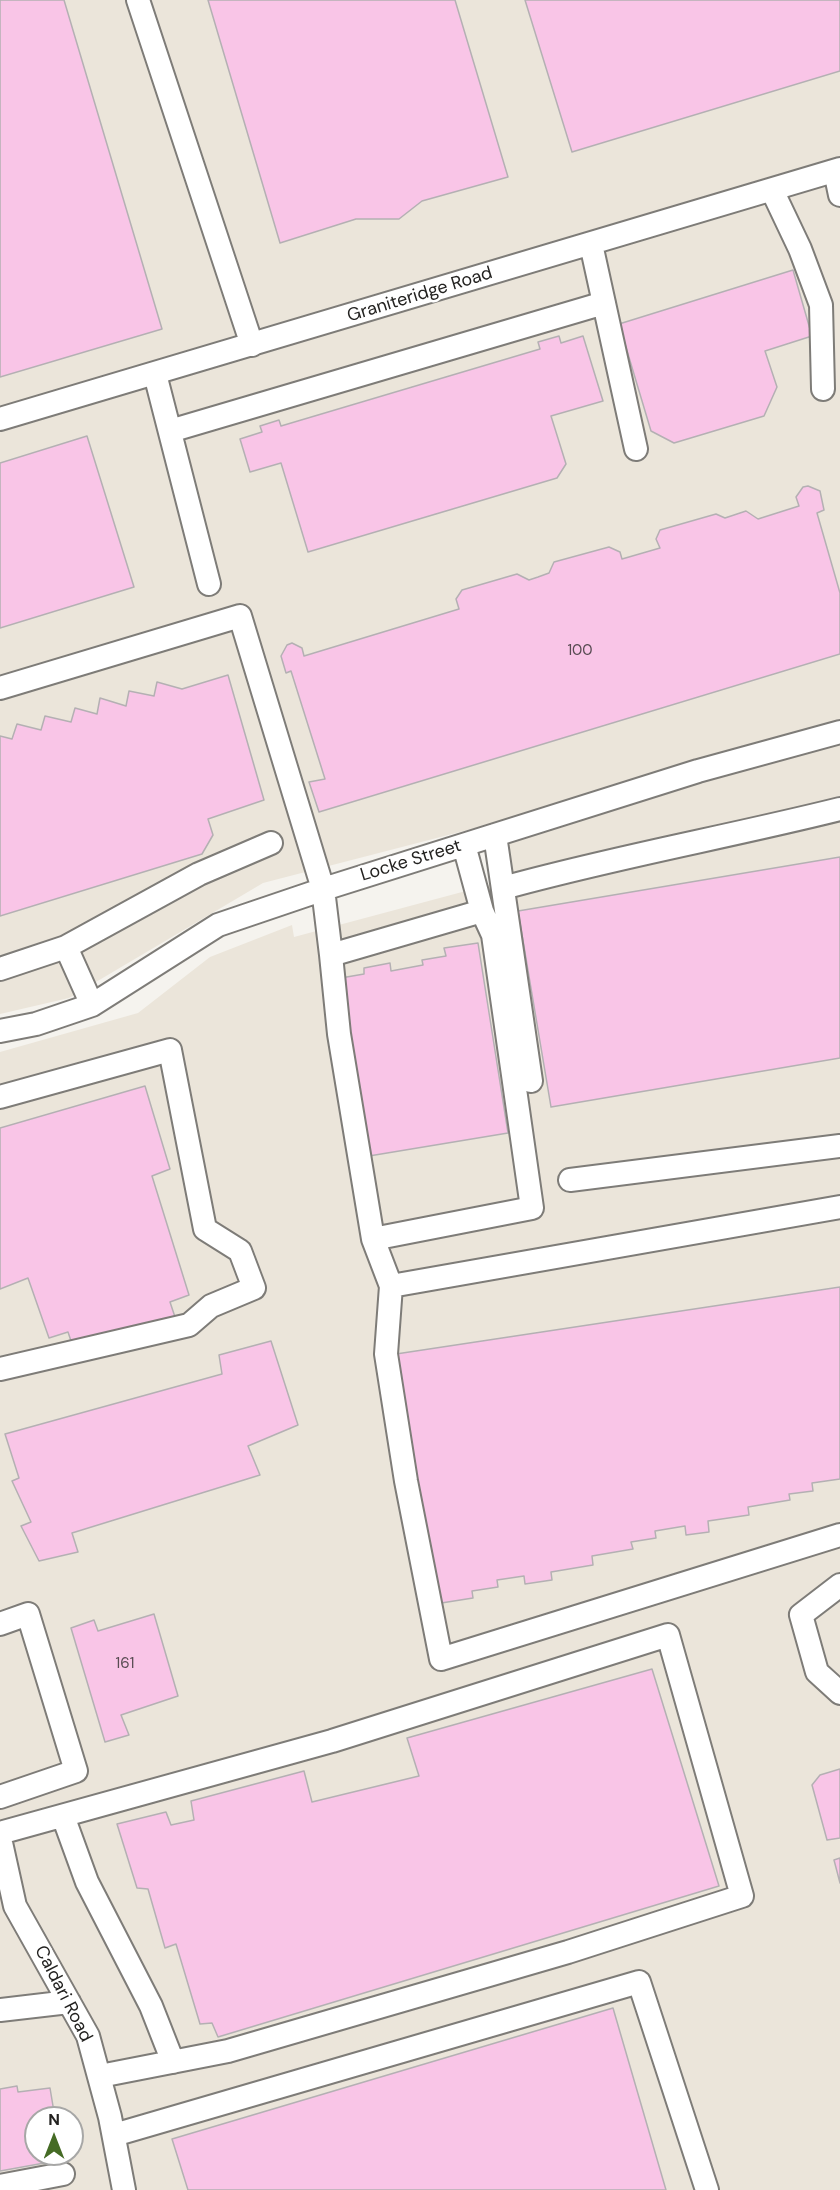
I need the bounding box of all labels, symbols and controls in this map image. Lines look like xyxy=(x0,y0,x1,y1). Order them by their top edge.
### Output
street label: Graniteridge Road xyxy=(345,263,495,327)
house number: 100 xyxy=(567,642,593,660)
street label: Locke Street xyxy=(358,835,464,887)
house number: 161 xyxy=(116,1655,134,1673)
street label: Caldari Road xyxy=(29,1942,97,2046)
north arrow xyxy=(24,2106,84,2166)
text: N xyxy=(48,2109,60,2130)

